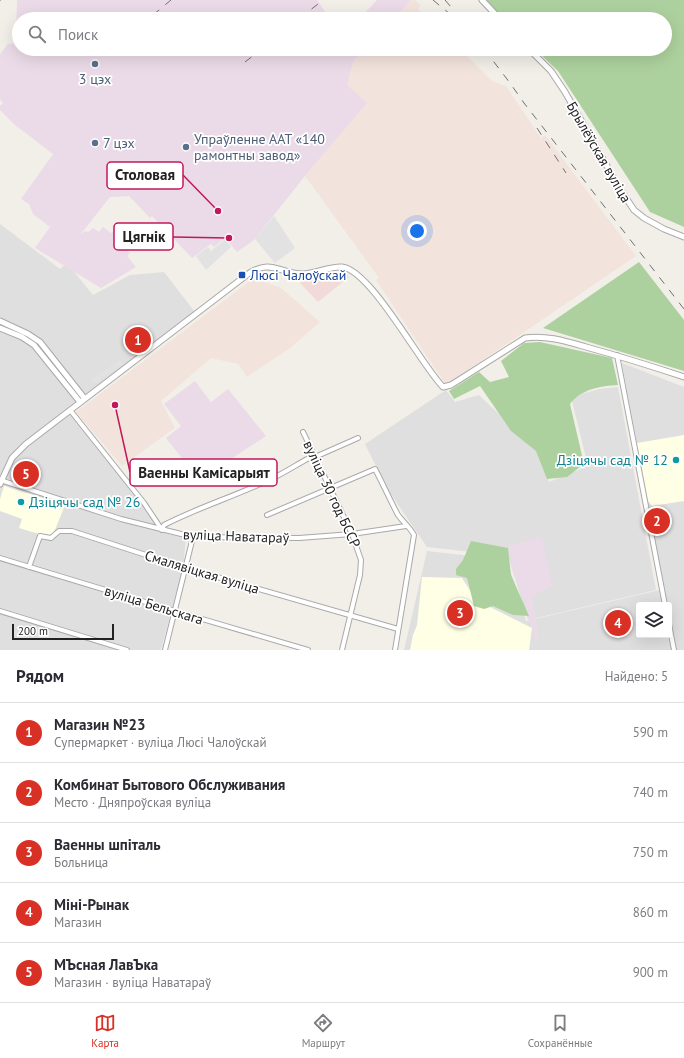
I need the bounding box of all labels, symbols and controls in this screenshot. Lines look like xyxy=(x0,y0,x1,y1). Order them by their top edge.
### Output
search box xyxy=(12,12,672,56)
icon: search xyxy=(26,23,48,45)
text: Поиск xyxy=(58,25,98,44)
marker: 3 цэх xyxy=(90,59,100,69)
place label: 3 цэх xyxy=(79,70,111,88)
street label: Брылёўская вуліца xyxy=(563,98,635,206)
place label: Упраўленне ААТ «140 рамонтны завод» xyxy=(194,130,325,164)
place label: 7 цэх xyxy=(103,134,135,152)
marker: 7 цэх xyxy=(90,138,100,148)
marker: Упраўленне ААТ «140 рамонтны завод» xyxy=(181,142,191,152)
callout: Столовая xyxy=(107,162,183,189)
text: Столовая xyxy=(115,165,175,184)
your location xyxy=(407,221,427,241)
callout: Цягнік xyxy=(114,223,173,250)
text: Цягнік xyxy=(123,227,166,246)
place label: Люсі Чалоўскай xyxy=(249,266,346,284)
marker: Люсі Чалоўскай xyxy=(237,270,247,280)
pin: 1 xyxy=(125,325,151,355)
street label: вуліца 30 год БССР xyxy=(299,437,365,551)
place label: Дзіцячы сад № 12 xyxy=(557,451,668,469)
marker: Дзіцячы сад № 12 xyxy=(671,455,681,465)
pin: 5 xyxy=(13,459,39,489)
callout: Ваенны Камісарыят xyxy=(130,459,277,486)
text: Ваенны Камісарыят xyxy=(138,463,270,482)
place label: Дзіцячы сад № 26 xyxy=(29,493,140,511)
marker: Дзіцячы сад № 26 xyxy=(16,497,26,507)
pin: 2 xyxy=(644,506,670,536)
street label: вуліца Наватараў xyxy=(183,525,290,547)
street label: Смалявіцкая вуліца xyxy=(143,546,261,598)
street label: вуліца Бельскага xyxy=(102,581,206,629)
pin: 3 xyxy=(447,598,473,628)
map controls xyxy=(636,602,672,638)
button: layers xyxy=(636,602,672,638)
pin: 4 xyxy=(605,608,631,638)
scale bar xyxy=(12,622,114,641)
text: 200 m xyxy=(18,624,48,638)
text: Рядом xyxy=(16,665,64,687)
text: Найдено: 5 xyxy=(605,668,668,685)
text: Магазин №23 xyxy=(54,715,145,734)
text: 1 xyxy=(25,724,33,741)
text: 590 m xyxy=(633,724,668,741)
text: Супермаркет · вуліца Люсі Чалоўскай xyxy=(54,734,267,751)
text: Комбинат Бытового Обслуживания xyxy=(54,775,285,794)
text: 2 xyxy=(25,784,33,801)
text: 740 m xyxy=(633,784,668,801)
text: Место · Дняпроўская вуліца xyxy=(54,794,211,811)
text: Ваенны шпіталь xyxy=(54,835,161,854)
text: 3 xyxy=(25,844,33,861)
text: 750 m xyxy=(633,844,668,861)
text: Больница xyxy=(54,854,108,871)
text: Міні-Рынак xyxy=(54,895,129,914)
text: 4 xyxy=(25,904,33,921)
text: 860 m xyxy=(633,904,668,921)
text: Магазин xyxy=(54,914,102,931)
text: МЪсная ЛавЪка xyxy=(54,955,158,974)
text: 5 xyxy=(25,964,33,981)
text: 900 m xyxy=(633,964,668,981)
text: Магазин · вуліца Наватараў xyxy=(54,974,211,991)
tab: Карта xyxy=(91,1012,119,1050)
tab: Маршрут xyxy=(302,1012,345,1050)
tab: Сохранённые xyxy=(528,1012,593,1050)

